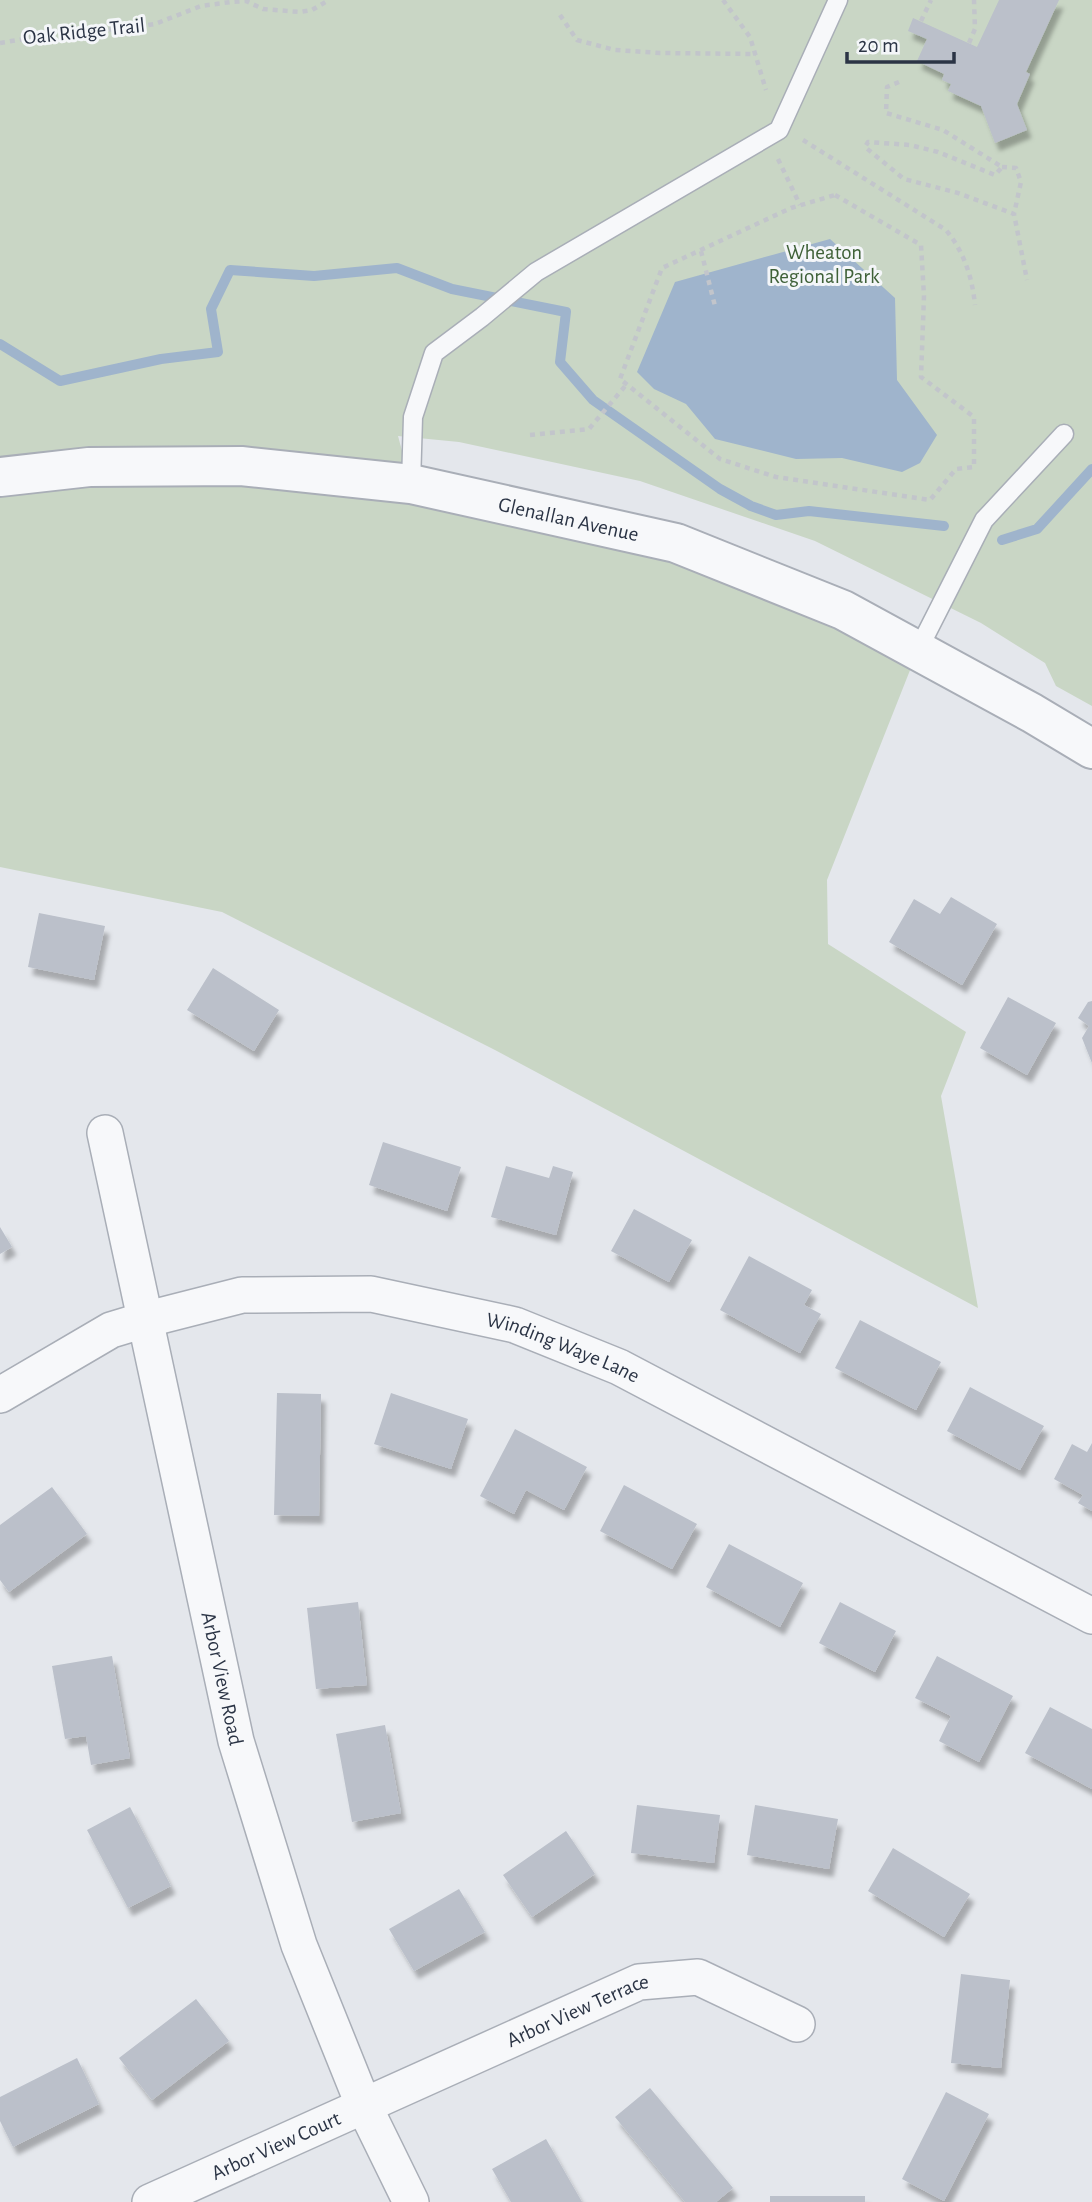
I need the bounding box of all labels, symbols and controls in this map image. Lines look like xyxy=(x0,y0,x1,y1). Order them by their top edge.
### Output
street label: Oak Ridge Trail xyxy=(22,15,146,48)
scale bar xyxy=(847,21,954,65)
text: 20 m xyxy=(858,35,899,56)
park label: Wheaton Regional Park xyxy=(768,242,880,287)
street label: Glenallan Avenue xyxy=(496,494,641,545)
street label: Winding Waye Lane xyxy=(484,1309,643,1387)
street label: Arbor View Road xyxy=(197,1610,247,1747)
street label: Arbor View Terrace xyxy=(504,1971,649,2051)
street label: Arbor View Court xyxy=(208,2108,344,2184)

